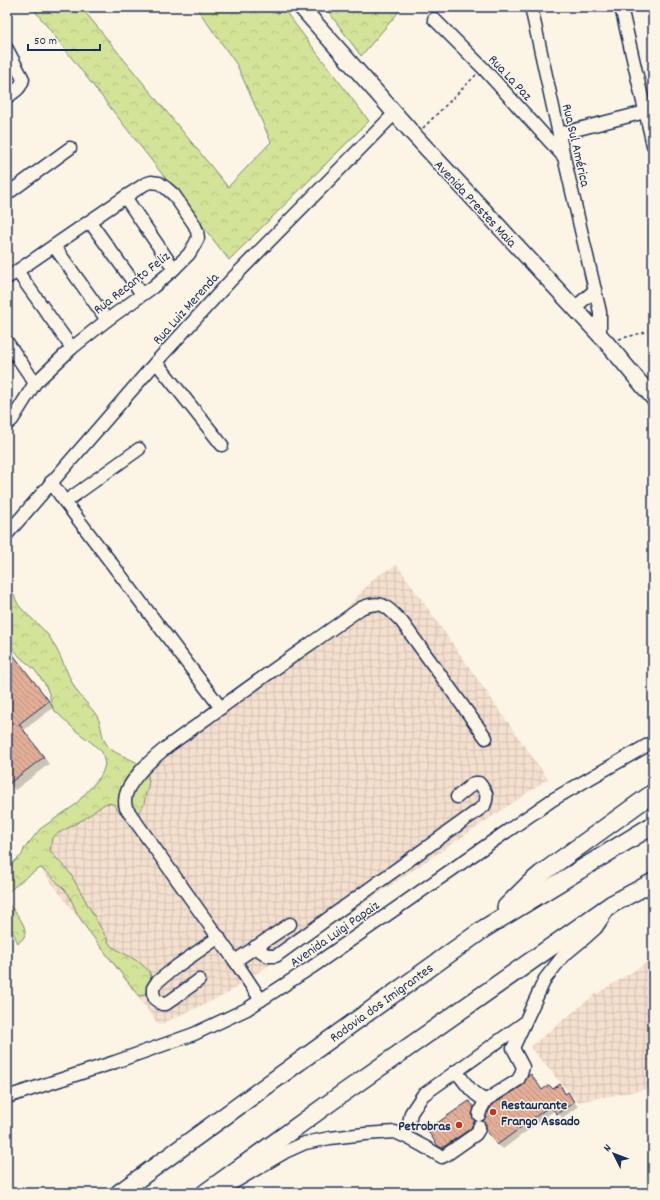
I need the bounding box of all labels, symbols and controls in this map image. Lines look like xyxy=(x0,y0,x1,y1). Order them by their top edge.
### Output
scale bar xyxy=(28,26,100,52)
text: 50 m xyxy=(34,33,57,50)
street label: Rua La Paz xyxy=(483,51,537,106)
street label: Rua Sul América xyxy=(556,102,594,189)
street label: Avenida Prestes Maia xyxy=(429,156,521,253)
street label: Rua Recanto Feliz xyxy=(90,247,175,320)
street label: Rua Luiz Merenda xyxy=(149,269,225,350)
street label: Avenida Luigi Papaiz xyxy=(286,896,384,973)
street label: Rodovia dos Imigrantes xyxy=(326,959,438,1048)
place label: Restaurante Frango Assado xyxy=(501,1096,580,1132)
marker: Restaurante Frango Assado xyxy=(488,1107,498,1117)
place label: Petrobras xyxy=(398,1117,451,1137)
marker: Petrobras xyxy=(454,1120,464,1130)
north arrow xyxy=(594,1134,634,1174)
text: N xyxy=(600,1141,616,1156)

